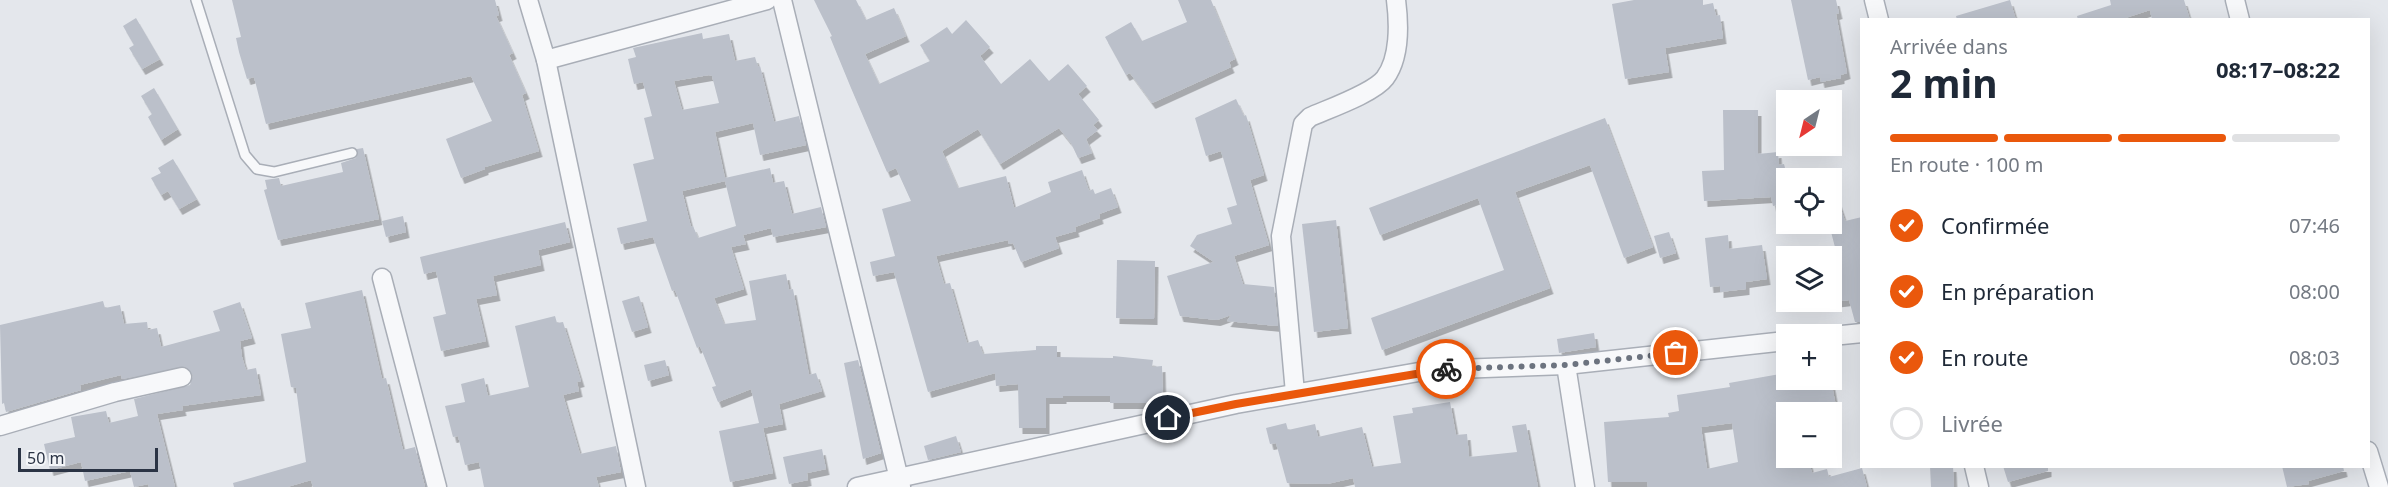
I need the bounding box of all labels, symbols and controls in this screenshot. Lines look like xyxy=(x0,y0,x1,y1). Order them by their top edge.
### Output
text: Arrivée dans xyxy=(1890,33,2008,60)
text: 08:17–08:22 xyxy=(2216,54,2340,84)
text: 2 min xyxy=(1890,56,1997,109)
north arrow xyxy=(1776,90,1842,156)
map controls xyxy=(1776,90,1842,468)
text: En route · 100 m xyxy=(1890,151,2043,178)
button: locate xyxy=(1776,168,1842,234)
icon: check xyxy=(1890,209,1923,242)
text: Confirmée xyxy=(1941,210,2050,240)
text: 07:46 xyxy=(2289,212,2340,239)
button: layers xyxy=(1776,246,1842,312)
icon: check xyxy=(1890,275,1923,308)
text: En préparation xyxy=(1941,276,2095,306)
text: 08:00 xyxy=(2289,278,2340,305)
button: + xyxy=(1776,324,1842,390)
pin xyxy=(1650,327,1701,378)
icon: bag xyxy=(1659,336,1692,369)
courier xyxy=(1416,339,1476,399)
icon: check xyxy=(1890,341,1923,374)
text: En route xyxy=(1941,342,2028,372)
text: 08:03 xyxy=(2289,344,2340,371)
icon: bike xyxy=(1430,353,1463,386)
pin xyxy=(1142,392,1193,443)
icon: home xyxy=(1151,401,1184,434)
button: − xyxy=(1776,402,1842,468)
text: Livrée xyxy=(1941,408,2003,438)
scale bar xyxy=(18,445,158,472)
text: 50 m xyxy=(27,447,64,469)

